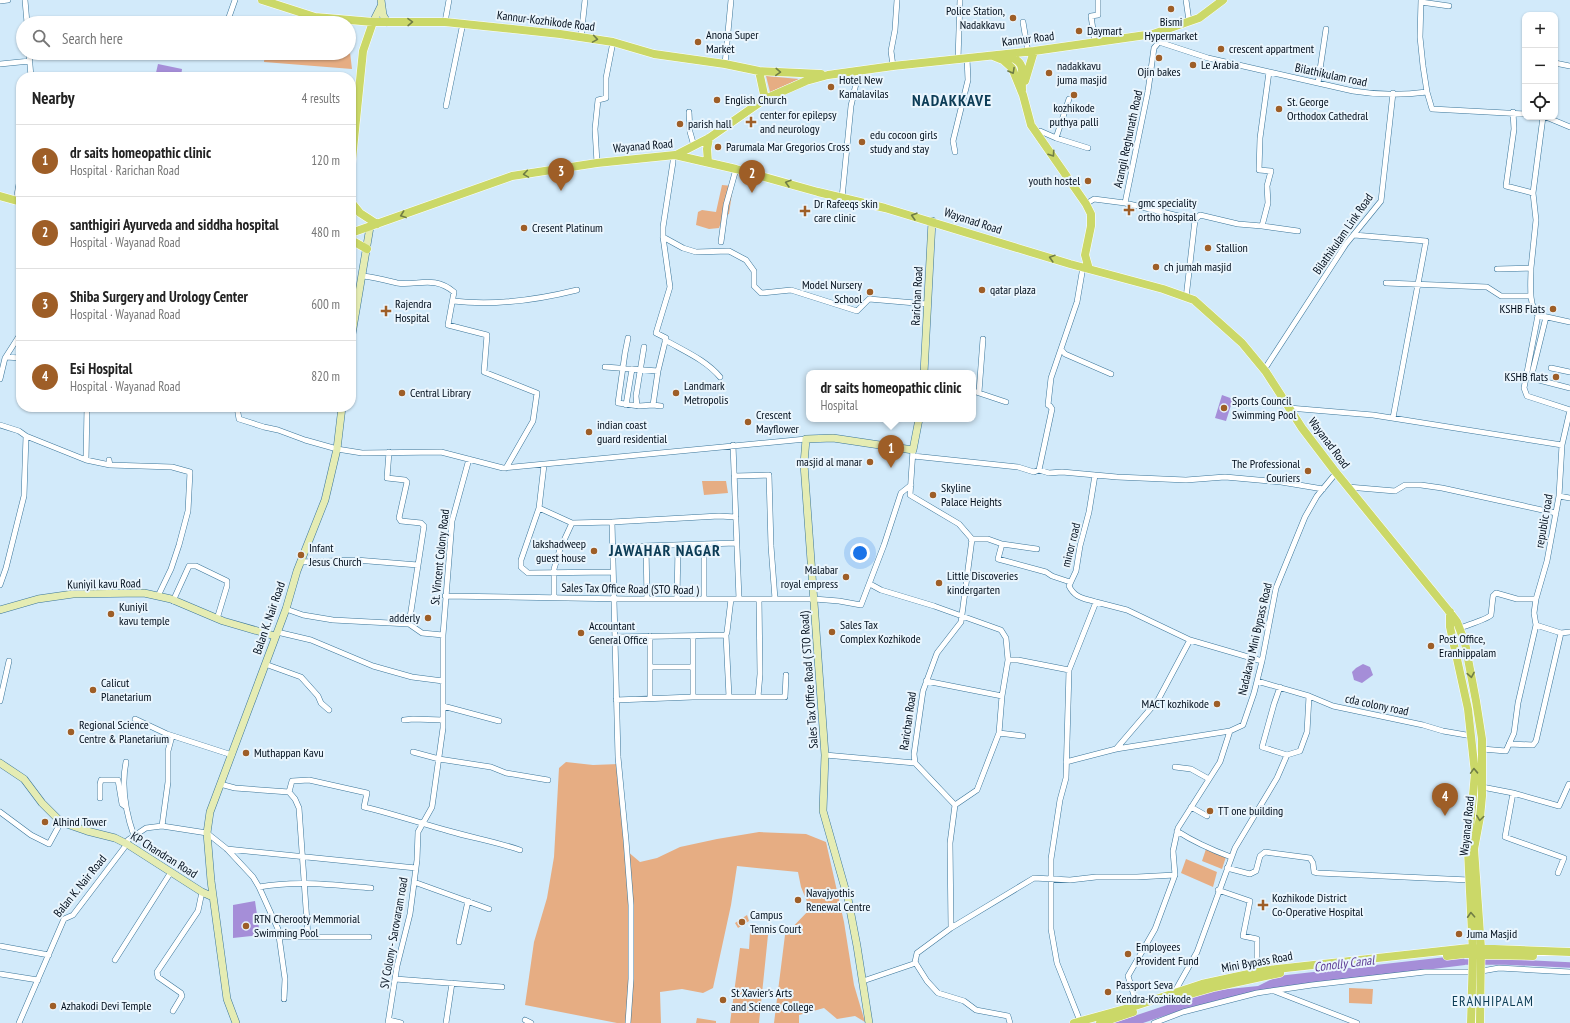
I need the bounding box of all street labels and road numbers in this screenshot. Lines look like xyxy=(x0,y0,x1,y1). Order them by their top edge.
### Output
street label: Kannur-Kozhikode Road xyxy=(496,7,596,34)
street label: Kannur Road xyxy=(1001,28,1055,49)
street label: Bilathikulam road xyxy=(1294,60,1369,89)
street label: Arangil Reghunath Road xyxy=(1110,89,1145,189)
street label: Wayanad Road xyxy=(612,135,674,156)
street label: Bilathikulam Link Road xyxy=(1309,190,1376,277)
street label: Wayanad Road xyxy=(942,204,1004,237)
street label: Rarichan Road xyxy=(907,266,926,326)
street label: Wayanad Road xyxy=(1305,414,1353,471)
street label: republic road xyxy=(1531,493,1556,549)
street label: St. Vincent Colony Road xyxy=(427,508,452,606)
street label: minor road xyxy=(1058,521,1083,569)
street label: Kuniyil kavu Road xyxy=(67,575,141,592)
street label: Balan K. Nair Road xyxy=(249,580,288,656)
street label: Sales Tax Office Road (STO Road ) xyxy=(561,580,699,597)
street label: Nadakavu Mini Bypass Road xyxy=(1234,581,1275,697)
street label: Sales Tax Office Road ( STO Road) xyxy=(796,611,821,749)
street label: cda colony road xyxy=(1344,690,1410,719)
street label: Rarichan Road xyxy=(896,691,919,751)
street label: Wayanad Road xyxy=(1456,795,1477,857)
street label: KP Chandran Road xyxy=(128,828,200,881)
street label: Balan K. Nair Road xyxy=(50,851,109,920)
street label: SV Colony - Sarovaram road xyxy=(376,876,411,990)
street label: Mini Bypass Road xyxy=(1220,948,1294,975)

